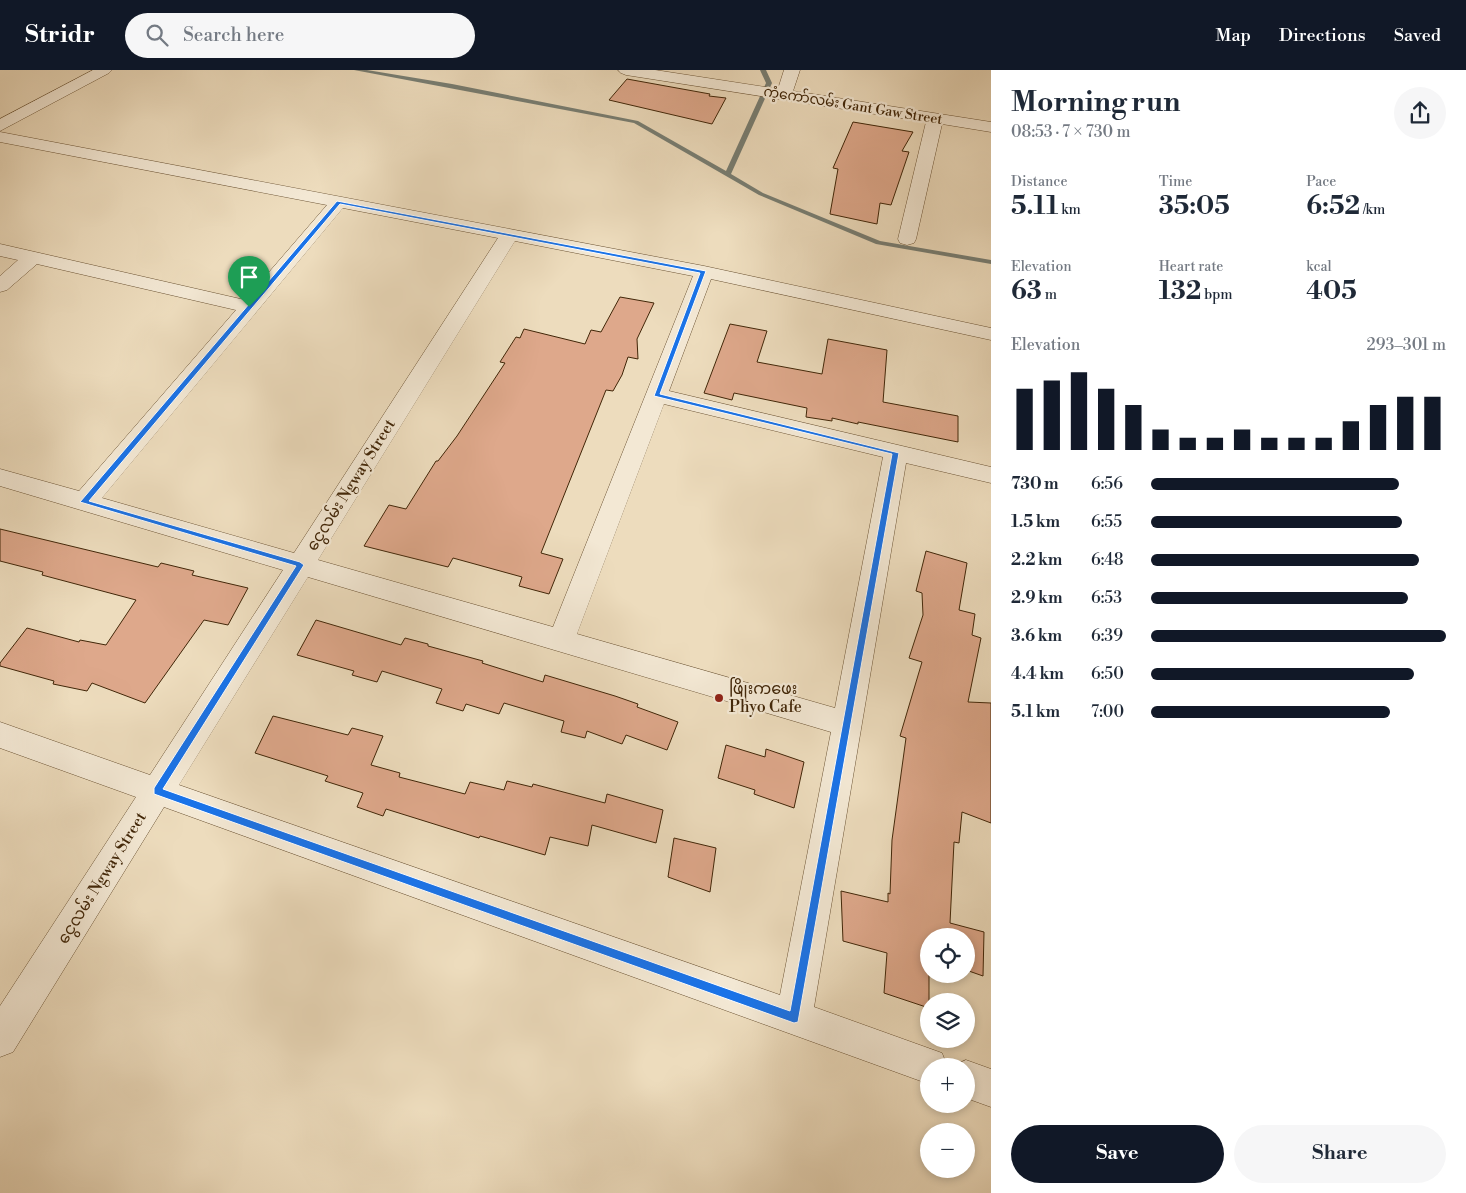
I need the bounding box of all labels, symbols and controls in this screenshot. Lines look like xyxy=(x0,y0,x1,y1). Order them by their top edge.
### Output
search box xyxy=(125,13,475,58)
text: Stridr xyxy=(25,20,95,50)
icon: search xyxy=(143,21,171,49)
text: Search here xyxy=(183,23,284,47)
text: Map xyxy=(1215,24,1251,47)
text: Directions xyxy=(1279,24,1366,47)
text: Saved xyxy=(1394,24,1441,47)
street label: ကံ့ကော်လမ်း Gant Gaw Street xyxy=(762,81,944,129)
text: Morning run xyxy=(1011,85,1180,120)
button: share xyxy=(1394,87,1446,139)
text: 08:53 · 7 × 730 m xyxy=(1011,122,1131,142)
text: Distance xyxy=(1011,173,1068,191)
text: Time xyxy=(1159,173,1192,191)
text: Pace xyxy=(1306,173,1336,191)
text: 5.11 xyxy=(1011,191,1058,222)
text: 35:05 xyxy=(1159,191,1230,222)
text: 6:52 xyxy=(1306,191,1360,222)
text: km xyxy=(1058,201,1081,219)
text: /km xyxy=(1360,201,1385,219)
pin xyxy=(228,256,270,307)
text: Elevation xyxy=(1011,258,1072,276)
text: Heart rate xyxy=(1159,258,1223,276)
text: kcal xyxy=(1306,258,1332,276)
icon: arrive xyxy=(235,263,263,291)
text: 63 xyxy=(1011,276,1042,307)
text: 132 xyxy=(1159,276,1201,307)
text: 405 xyxy=(1306,276,1357,307)
text: m xyxy=(1042,286,1057,304)
text: bpm xyxy=(1201,286,1233,304)
text: Elevation xyxy=(1011,335,1080,355)
text: 293–301 m xyxy=(1367,335,1446,355)
street label: ငွေလမ်း Ngway Street xyxy=(301,414,402,556)
text: 730 m xyxy=(1011,474,1059,494)
text: 6:56 xyxy=(1091,474,1123,494)
text: 1.5 km xyxy=(1011,512,1060,532)
text: 6:55 xyxy=(1091,512,1122,532)
text: 2.2 km xyxy=(1011,550,1062,570)
text: 6:48 xyxy=(1091,550,1124,570)
text: 2.9 km xyxy=(1011,588,1062,608)
text: 6:53 xyxy=(1091,588,1122,608)
text: 3.6 km xyxy=(1011,626,1062,646)
text: 6:39 xyxy=(1091,626,1123,646)
text: 4.4 km xyxy=(1011,664,1064,684)
text: 6:50 xyxy=(1091,664,1124,684)
place label: ဖြိုးကဖေး Phyo Cafe xyxy=(729,677,802,717)
marker: ဖြိုးကဖေး Phyo Cafe xyxy=(713,692,725,704)
text: 5.1 km xyxy=(1011,702,1060,722)
text: 7:00 xyxy=(1091,702,1124,722)
street label: ငွေလမ်း Ngway Street xyxy=(52,807,153,949)
map controls xyxy=(920,928,975,1178)
button: locate xyxy=(920,928,975,983)
button: layers xyxy=(920,993,975,1048)
button: + xyxy=(920,1058,975,1113)
button: − xyxy=(920,1123,975,1178)
button: Save xyxy=(1011,1125,1224,1183)
button: Share xyxy=(1234,1125,1446,1183)

